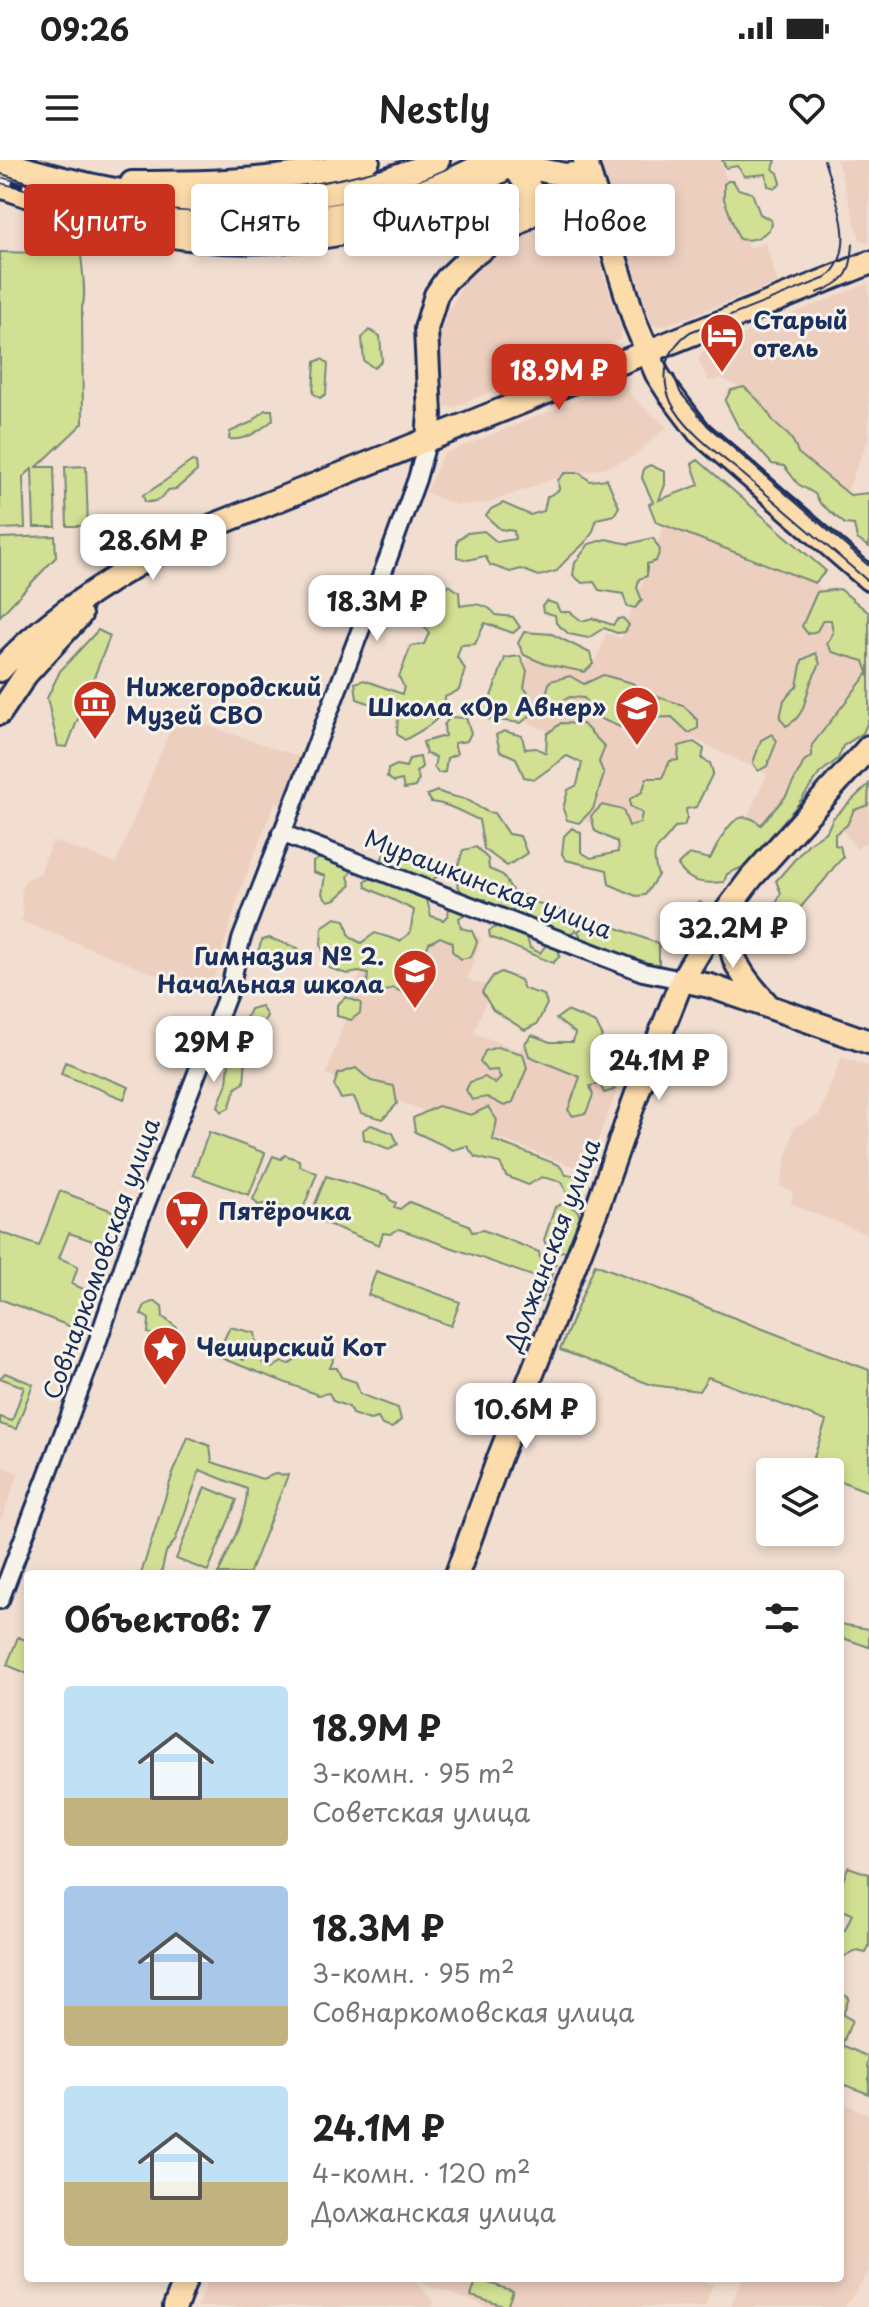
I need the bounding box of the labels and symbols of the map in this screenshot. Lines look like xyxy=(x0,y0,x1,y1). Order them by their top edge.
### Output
place label: Старый отель xyxy=(753,301,848,365)
hotel icon: Старый отель xyxy=(698,311,746,374)
pin: 18.9M ₽ xyxy=(485,344,633,412)
pin: 28.6M ₽ xyxy=(79,514,227,582)
pin: 18.3M ₽ xyxy=(303,575,451,643)
place label: Нижегородский Музей СВО xyxy=(126,668,322,732)
museum icon: Нижегородский Музей СВО xyxy=(71,678,119,741)
school or university icon: Школа «Ор Авнер» xyxy=(613,684,661,747)
place label: Школа «Ор Авнер» xyxy=(368,688,606,724)
street label: Мурашкинская улица xyxy=(360,819,618,947)
pin: 32.2M ₽ xyxy=(659,902,807,970)
place label: Гимназия № 2. Начальная школа xyxy=(157,937,385,1001)
school or university icon: Гимназия № 2. Начальная школа xyxy=(391,947,439,1010)
pin: 29M ₽ xyxy=(158,1016,270,1084)
pin: 24.1M ₽ xyxy=(585,1034,733,1102)
street label: Совнаркомовская улица xyxy=(32,1112,168,1404)
street label: Должанская улица xyxy=(494,1133,608,1357)
supermarket icon: Пятёрочка xyxy=(163,1188,211,1251)
place label: Пятёрочка xyxy=(218,1192,352,1228)
place icon: Чеширский Кот xyxy=(141,1324,189,1387)
place label: Чеширский Кот xyxy=(196,1328,386,1364)
pin: 10.6M ₽ xyxy=(452,1383,600,1451)

